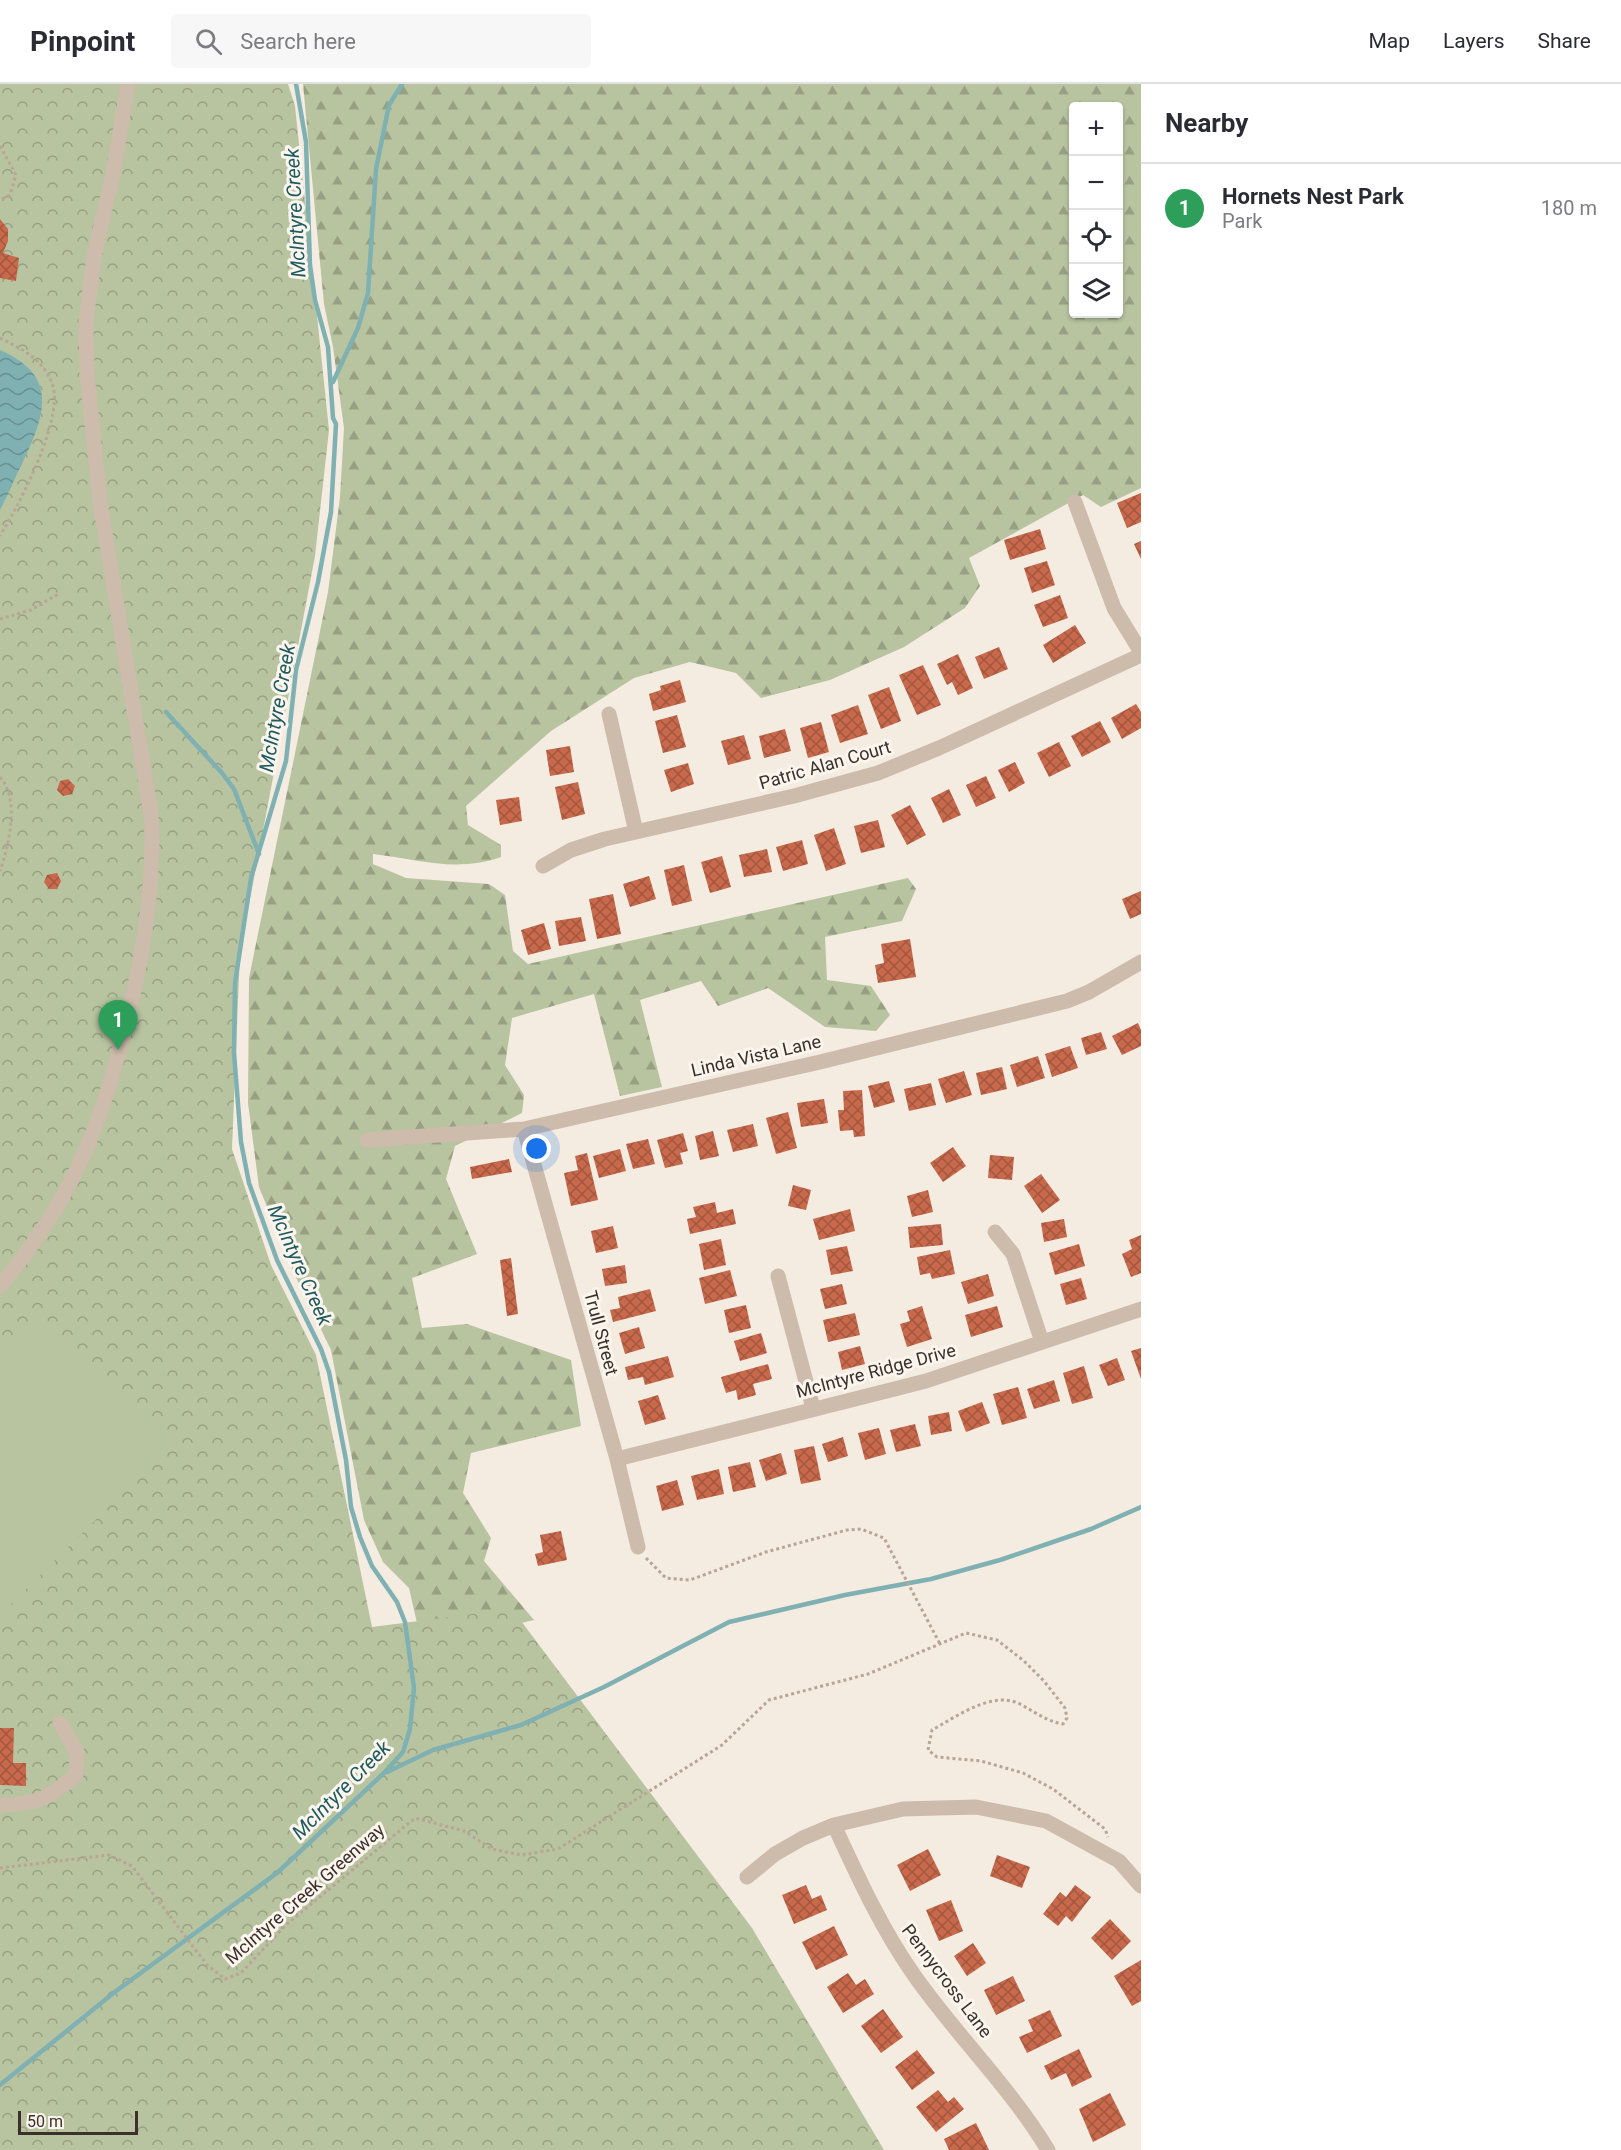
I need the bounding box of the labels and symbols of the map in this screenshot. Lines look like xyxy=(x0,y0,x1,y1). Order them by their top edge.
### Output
water label: McIntyre Creek xyxy=(280,147,310,278)
water label: McIntyre Creek xyxy=(254,641,300,774)
street label: Patric Alan Court xyxy=(757,736,893,793)
pin: 1 xyxy=(98,1000,138,1050)
street label: Linda Vista Lane xyxy=(689,1030,823,1081)
your location xyxy=(522,1134,551,1163)
water label: McIntyre Creek xyxy=(263,1201,338,1330)
street label: Trull Street xyxy=(580,1288,623,1378)
street label: McIntyre Ridge Drive xyxy=(794,1339,958,1402)
water label: McIntyre Creek xyxy=(287,1735,396,1844)
street label: McIntyre Creek Greenway xyxy=(221,1819,389,1968)
street label: Pennycross Lane xyxy=(898,1920,997,2042)
scale bar xyxy=(18,2108,138,2136)

